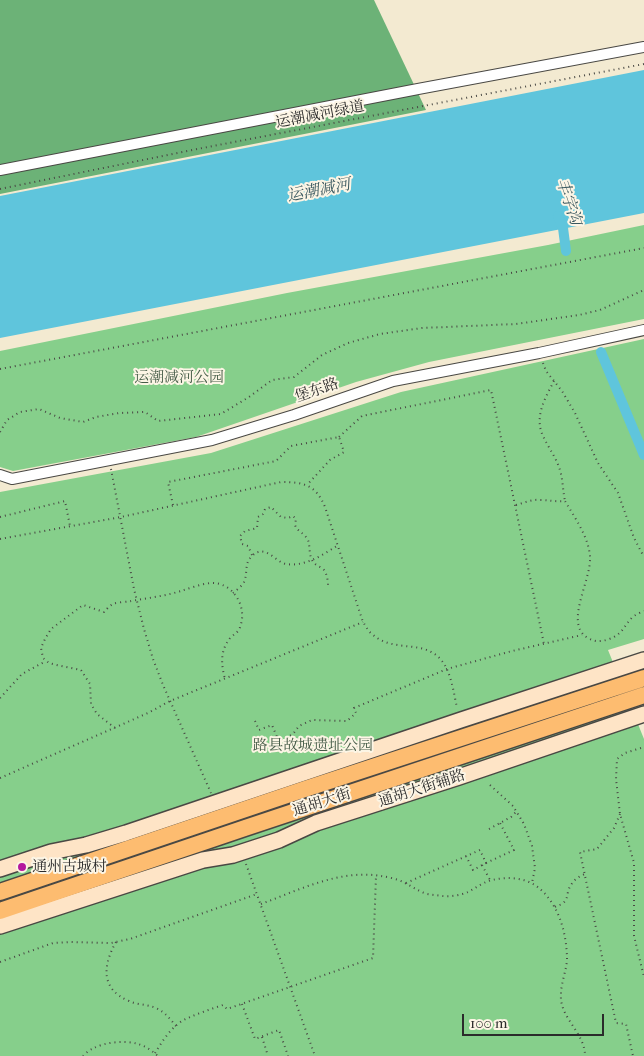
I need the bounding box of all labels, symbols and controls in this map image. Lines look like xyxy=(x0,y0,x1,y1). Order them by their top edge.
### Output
street label: 运潮减河绿道 xyxy=(274,98,366,132)
water label: 运潮减河 xyxy=(286,175,352,207)
water label: 丰字沟 xyxy=(551,176,585,228)
park label: 运潮减河公园 xyxy=(134,369,224,387)
street label: 堡东路 xyxy=(293,375,341,407)
park label: 路县故城遗址公园 xyxy=(253,737,373,755)
street label: 通胡大街辅路 xyxy=(376,767,468,811)
street label: 通胡大街 xyxy=(291,785,353,821)
place label: 通州古城村 xyxy=(32,858,107,876)
marker: 通州古城村 xyxy=(16,861,28,873)
scale bar xyxy=(464,1004,606,1036)
text: 100 m xyxy=(470,1014,508,1032)

